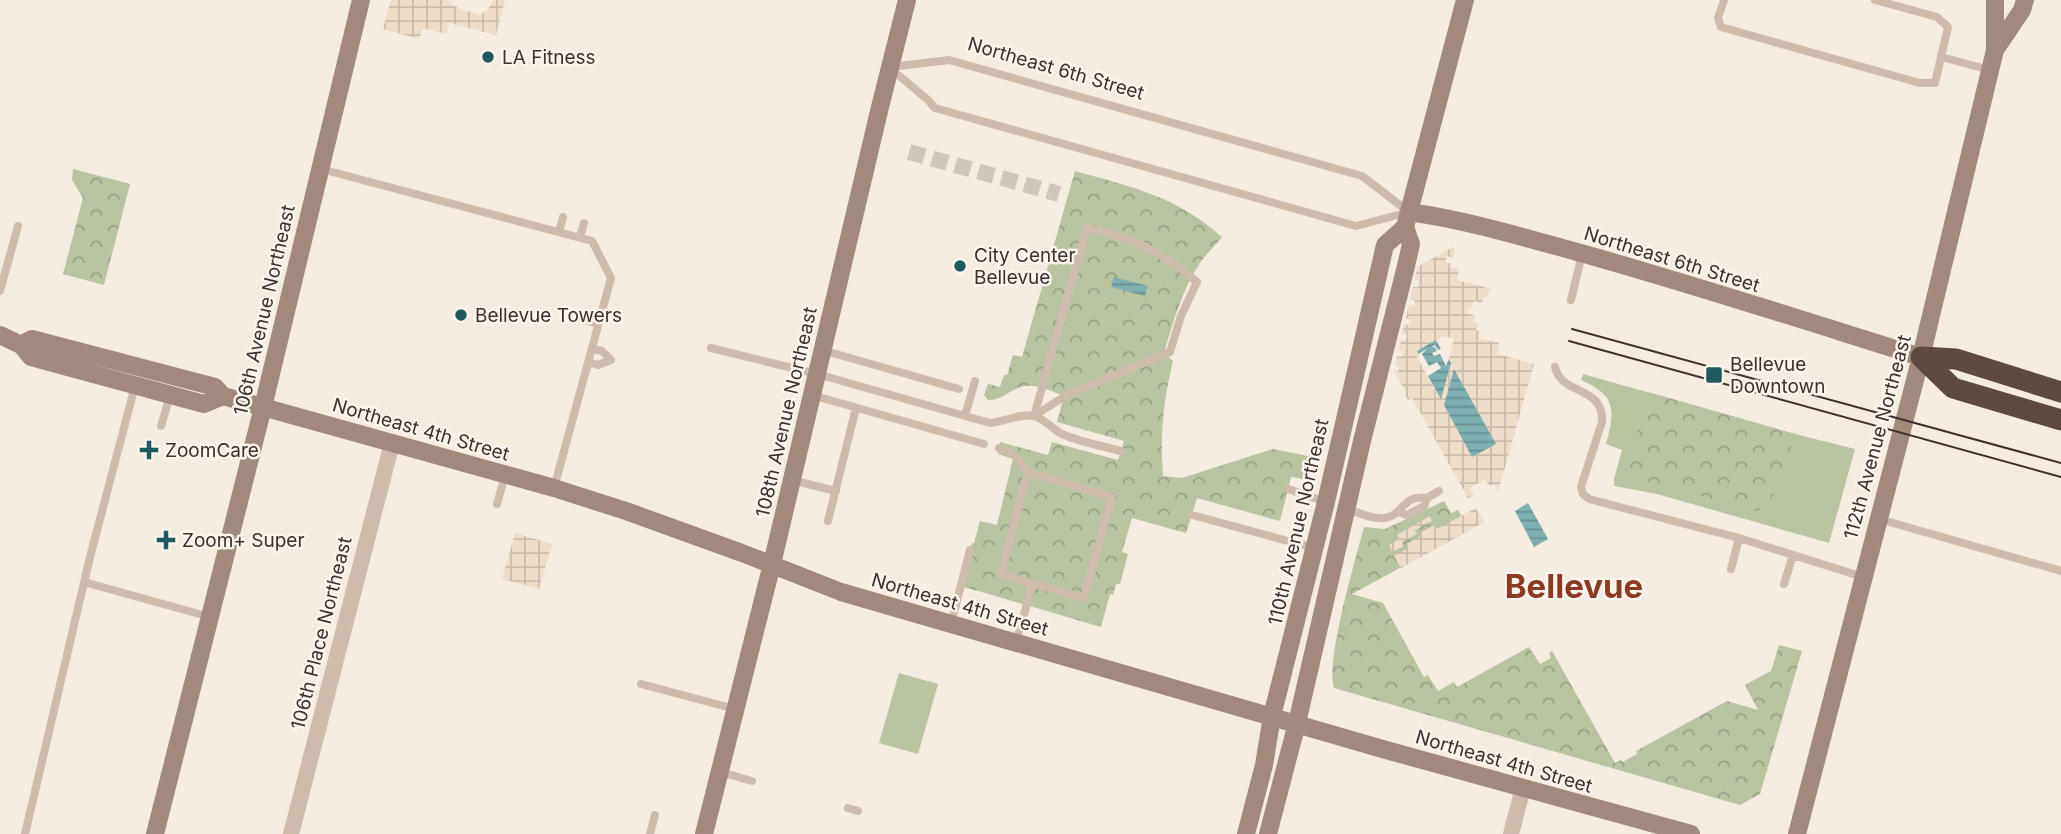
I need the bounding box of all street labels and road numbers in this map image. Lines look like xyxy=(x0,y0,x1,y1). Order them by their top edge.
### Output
street label: Northeast 6th Street xyxy=(965,32,1147,105)
street label: 106th Avenue Northeast xyxy=(229,203,300,418)
street label: Northeast 6th Street xyxy=(1581,222,1762,297)
street label: 108th Avenue Northeast xyxy=(751,305,822,520)
street label: 112th Avenue Northeast xyxy=(1839,332,1916,542)
street label: Northeast 4th Street xyxy=(330,393,512,466)
street label: 110th Avenue Northeast xyxy=(1264,417,1333,628)
street label: 106th Place Northeast xyxy=(286,534,357,732)
street label: Northeast 4th Street xyxy=(869,568,1051,641)
street label: Northeast 4th Street xyxy=(1413,725,1595,798)

